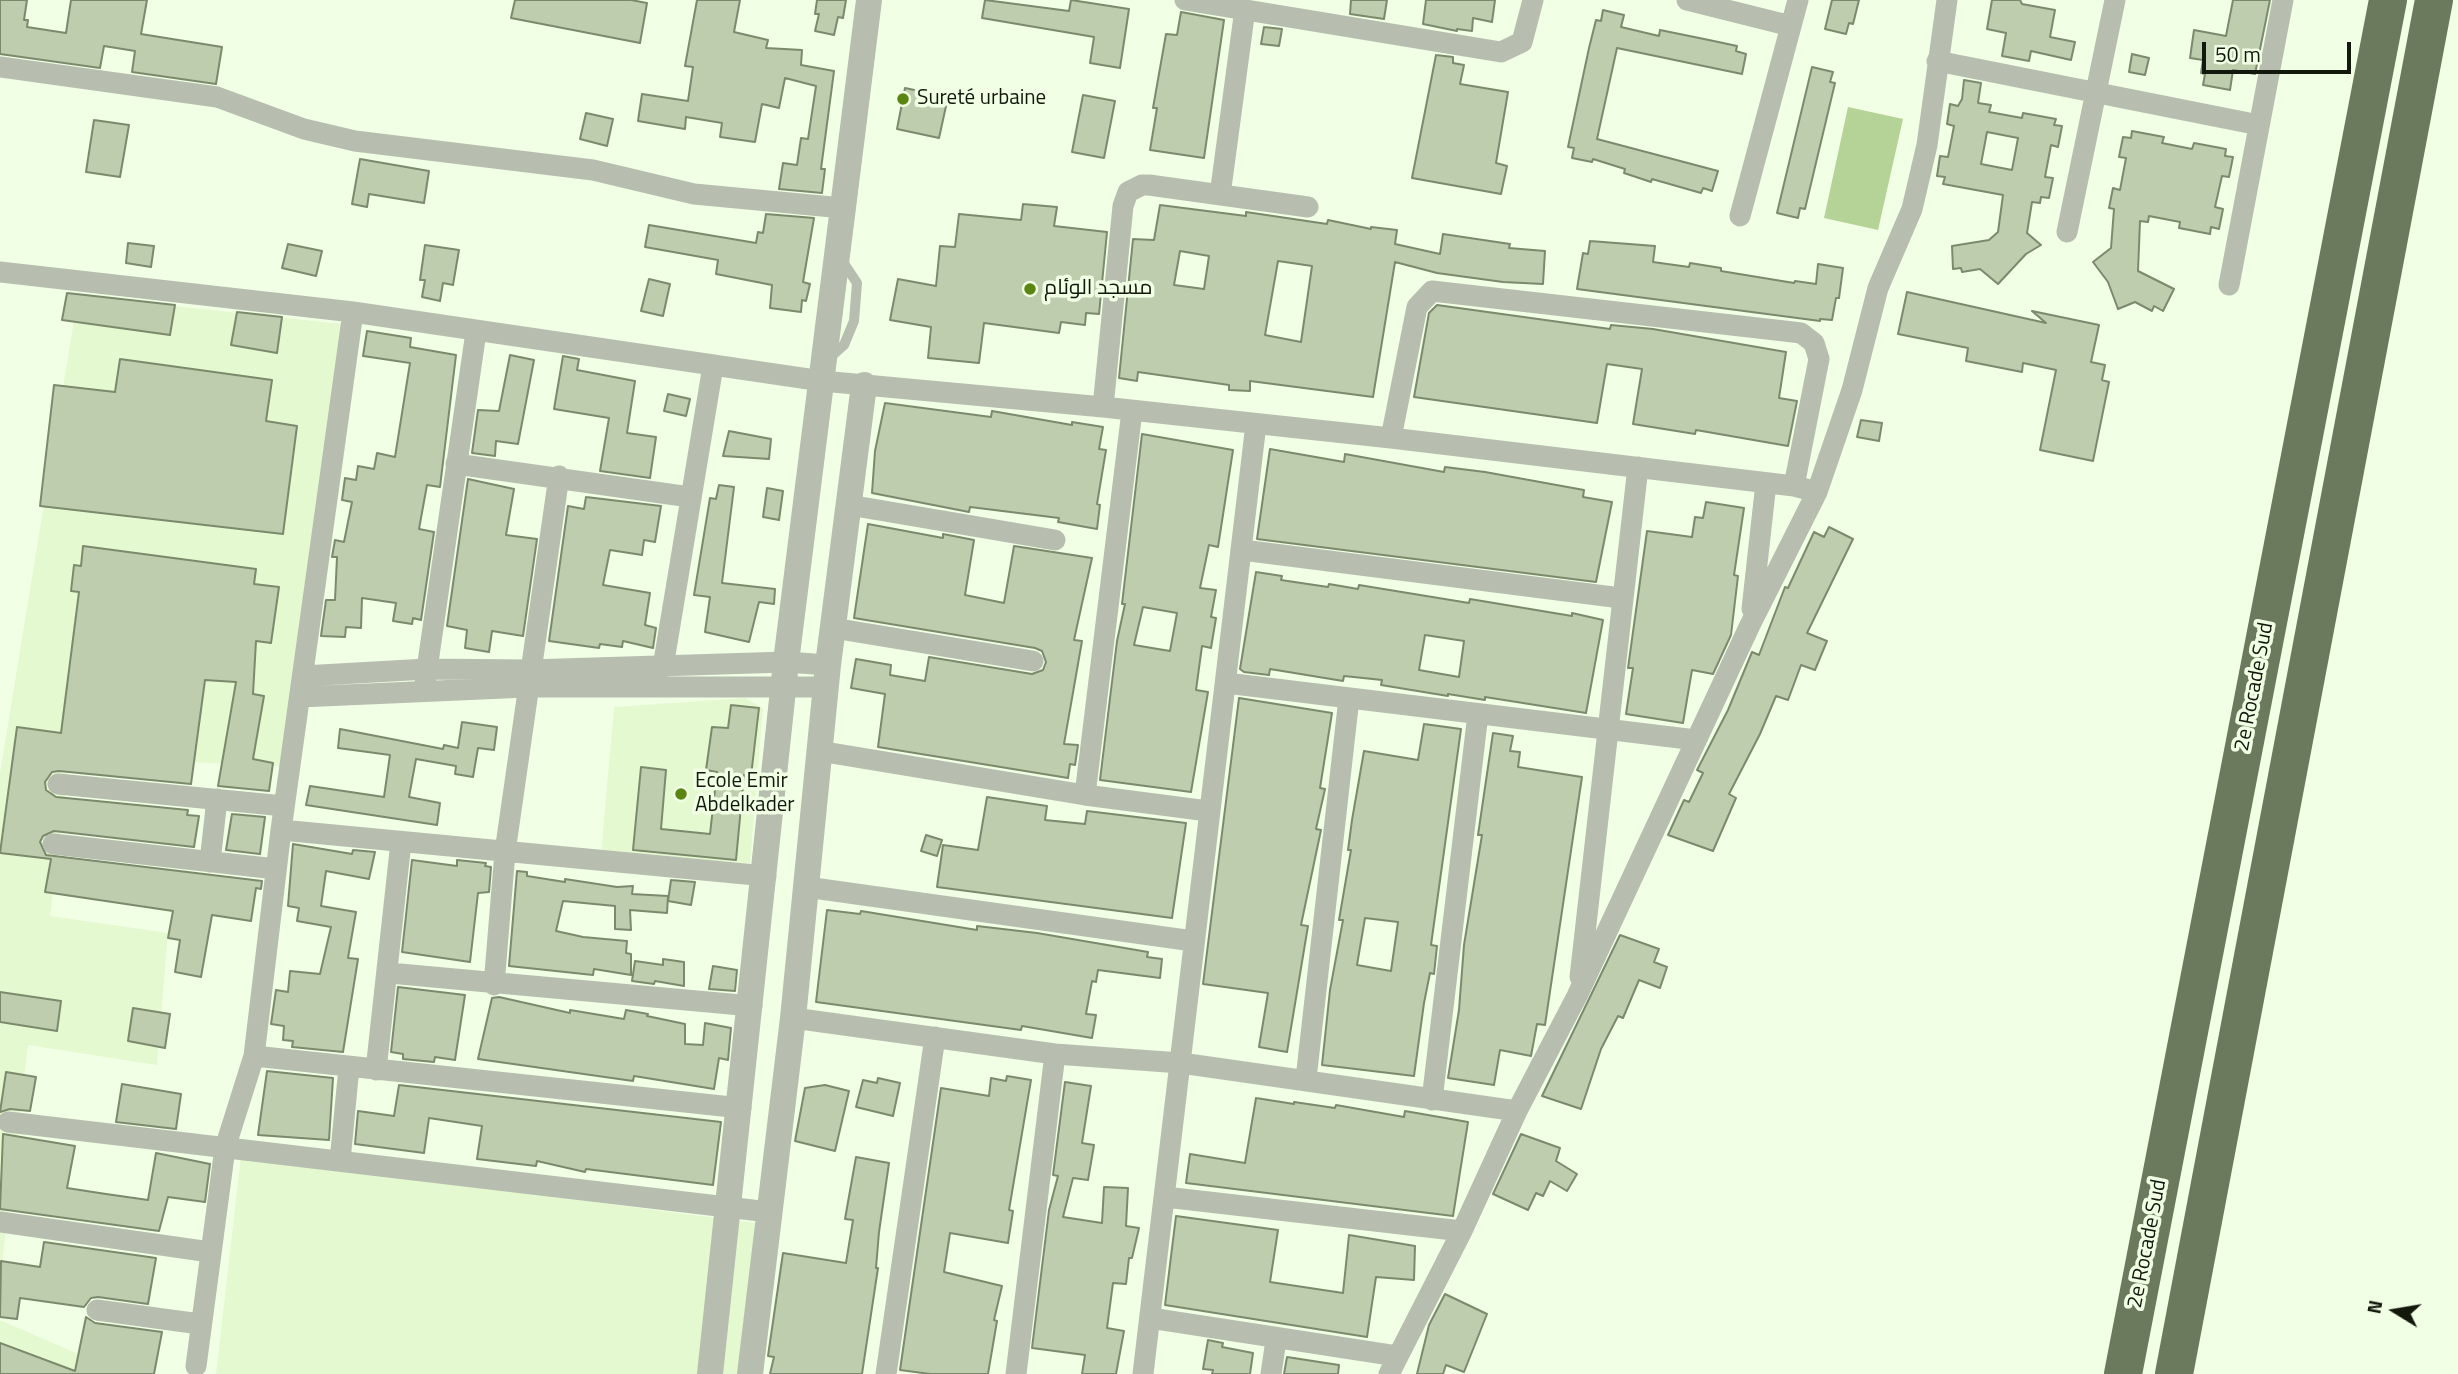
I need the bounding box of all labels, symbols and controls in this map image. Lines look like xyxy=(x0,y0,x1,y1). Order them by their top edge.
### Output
scale bar xyxy=(2206,28,2355,72)
text: 50 m xyxy=(2215,38,2261,70)
place label: Sureté urbaine xyxy=(917,86,1046,112)
marker: Sureté urbaine xyxy=(895,91,911,107)
place label: مسجد الوئام xyxy=(1044,276,1153,302)
marker: مسجد الوئام xyxy=(1022,281,1038,297)
street label: 2e Rocade Sud xyxy=(2230,621,2280,753)
place label: Ecole Emir Abdelkader xyxy=(695,769,795,819)
marker: Ecole Emir Abdelkader xyxy=(673,786,689,802)
street label: 2e Rocade Sud xyxy=(2123,1178,2173,1310)
north arrow xyxy=(2360,1276,2430,1346)
text: N xyxy=(2358,1298,2389,1316)

